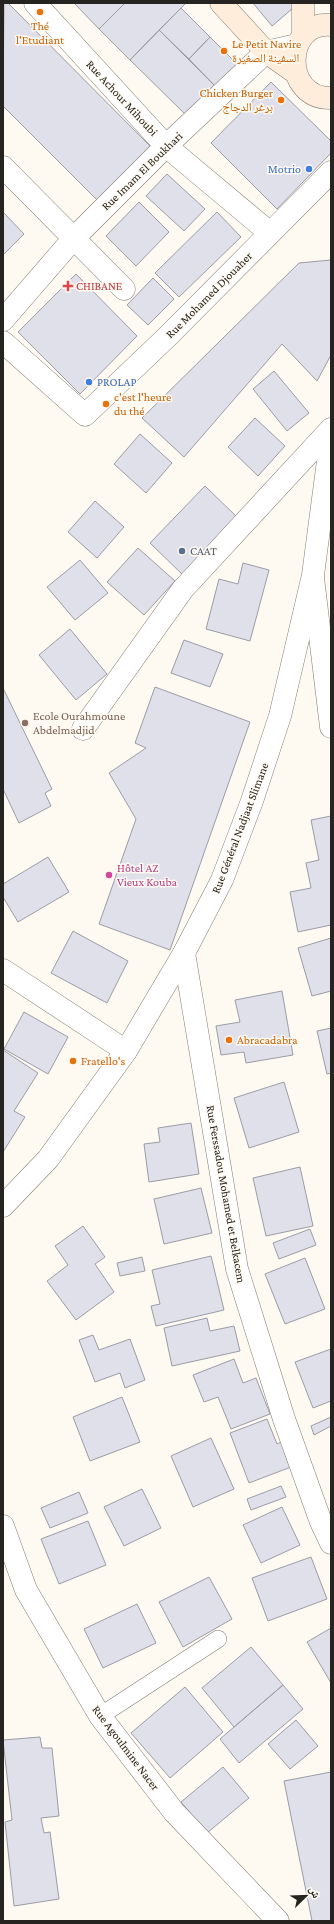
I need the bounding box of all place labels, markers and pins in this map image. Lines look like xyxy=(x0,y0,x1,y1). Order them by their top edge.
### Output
marker: Thé l'Etudiant xyxy=(35,7,45,17)
place label: Thé l'Etudiant xyxy=(16,19,65,47)
place label: Le Petit Navire السفينة الصغيرة xyxy=(232,37,301,65)
marker: Le Petit Navire السفينة الصغيرة xyxy=(219,46,229,56)
place label: Chicken Burger برغر الدجاج xyxy=(200,86,274,114)
marker: Chicken Burger برغر الدجاج xyxy=(276,95,286,105)
place label: Motrio xyxy=(268,162,301,176)
marker: Motrio xyxy=(304,164,314,174)
place label: CHIBANE xyxy=(76,279,123,293)
marker: CHIBANE xyxy=(63,281,73,291)
place label: PROLAP xyxy=(97,375,136,389)
marker: PROLAP xyxy=(84,377,94,387)
place label: c'est l'heure du thé xyxy=(114,390,171,418)
marker: c'est l'heure du thé xyxy=(101,399,111,409)
place label: CAAT xyxy=(190,544,217,558)
marker: CAAT xyxy=(177,546,187,556)
place label: Ecole Ourahmoune Abdelmadjid xyxy=(33,709,125,737)
marker: Ecole Ourahmoune Abdelmadjid xyxy=(20,718,30,728)
place label: Hôtel AZ Vieux Kouba xyxy=(117,861,178,889)
marker: Hôtel AZ Vieux Kouba xyxy=(104,870,114,880)
place label: Abracadabra xyxy=(237,1033,298,1047)
marker: Abracadabra xyxy=(224,1035,234,1045)
place label: Fratello's xyxy=(81,1054,126,1068)
marker: Fratello's xyxy=(68,1056,78,1066)

